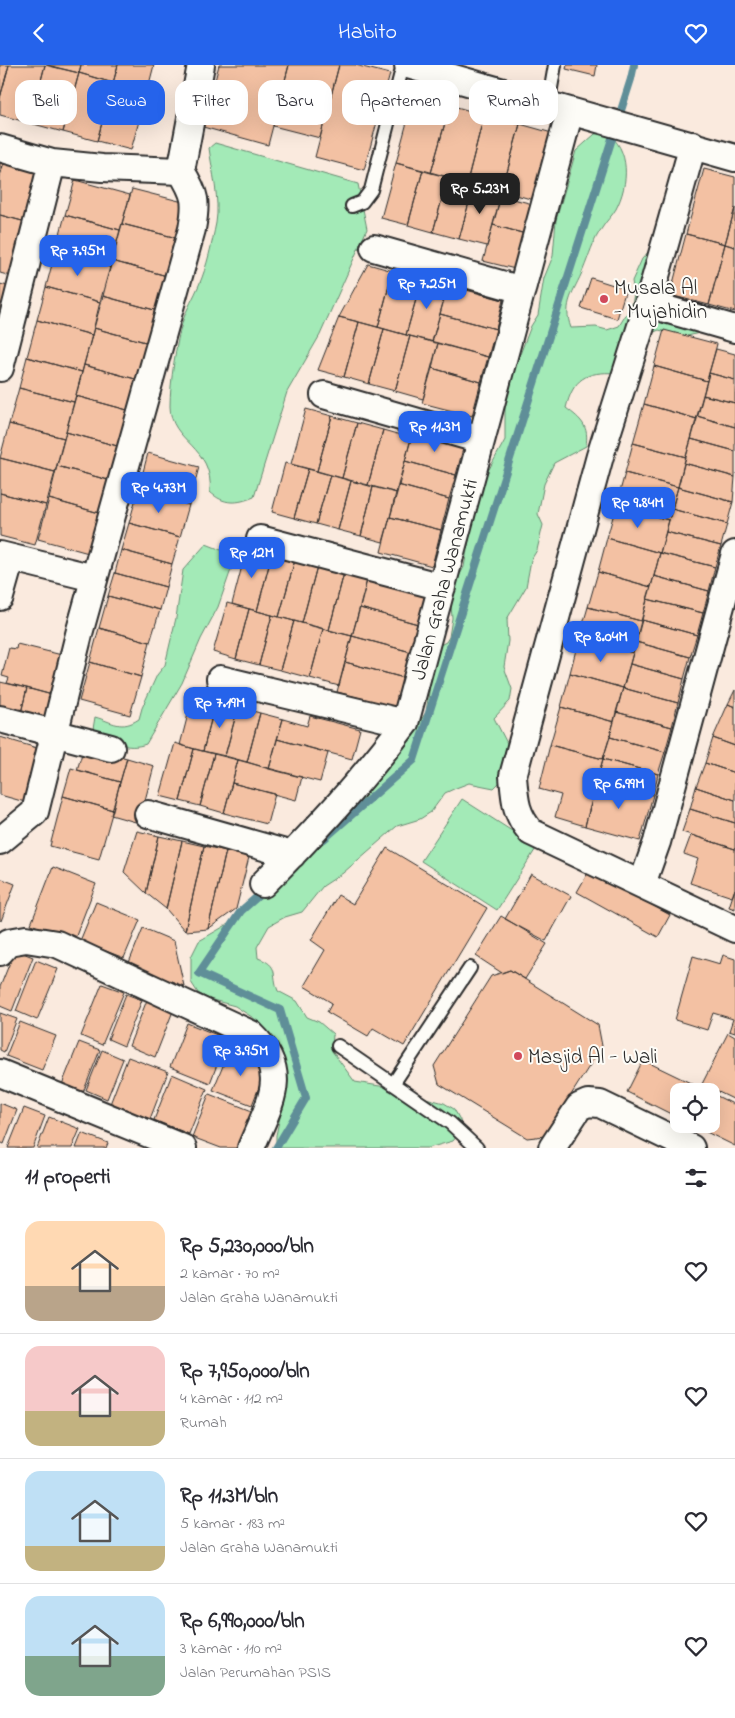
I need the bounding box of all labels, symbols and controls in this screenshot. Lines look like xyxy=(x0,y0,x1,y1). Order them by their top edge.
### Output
text: Habito xyxy=(338,17,397,49)
icon: back xyxy=(25,19,53,47)
icon: heart xyxy=(682,19,710,47)
chip: Beli xyxy=(15,80,77,125)
chip: Sewa xyxy=(87,80,165,125)
chip: Filter xyxy=(175,80,248,125)
chip: Baru xyxy=(258,80,332,125)
chip: Apartemen xyxy=(342,80,459,125)
chip: Rumah xyxy=(469,80,558,125)
pin: Rp 5.23M xyxy=(428,173,532,215)
text: Rp 5.23M xyxy=(451,177,509,201)
pin: Rp 7.95M xyxy=(26,235,130,277)
text: Rp 7.95M xyxy=(50,239,106,263)
pin: Rp 7.25M xyxy=(375,267,479,310)
text: Rp 7.25M xyxy=(398,272,456,296)
place label: Musala Al - Mujahidin xyxy=(614,274,707,328)
marker: Musala Al - Mujahidin xyxy=(598,293,610,305)
pin: Rp 11.3M xyxy=(383,411,487,453)
text: Rp 11.3M xyxy=(409,415,461,439)
pin: Rp 4.73M xyxy=(107,471,211,514)
text: Rp 4.73M xyxy=(132,476,186,500)
street label: Jalan Graha Wanamukti xyxy=(405,476,487,683)
pin: Rp 9.84M xyxy=(586,487,690,529)
text: Rp 9.84M xyxy=(612,491,664,515)
pin: Rp 12M xyxy=(211,537,293,579)
text: Rp 12M xyxy=(230,541,274,565)
pin: Rp 8.04M xyxy=(549,621,653,663)
text: Rp 8.04M xyxy=(574,625,628,649)
pin: Rp 7.19M xyxy=(168,687,272,729)
text: Rp 7.19M xyxy=(194,691,246,715)
pin: Rp 6.99M xyxy=(567,767,671,810)
text: Rp 6.99M xyxy=(593,772,645,796)
pin: Rp 3.95M xyxy=(189,1035,293,1077)
text: Rp 3.95M xyxy=(213,1039,269,1063)
place label: Masjid Al - Wali xyxy=(528,1043,658,1073)
marker: Masjid Al - Wali xyxy=(512,1050,524,1062)
map controls xyxy=(670,1083,720,1133)
button: locate xyxy=(670,1083,720,1133)
text: 11 properti xyxy=(25,1163,111,1193)
icon: filters xyxy=(682,1164,710,1192)
text: Rp 5,230,000/bln xyxy=(180,1232,314,1262)
icon: home xyxy=(65,1241,125,1301)
icon: heart xyxy=(682,1257,710,1285)
text: 2 kamar · 70 m² xyxy=(180,1262,280,1286)
text: Jalan Graha Wanamukti xyxy=(180,1286,338,1310)
text: Rp 7,950,000/bln xyxy=(180,1357,310,1387)
icon: home xyxy=(65,1366,125,1426)
icon: heart xyxy=(682,1382,710,1410)
text: 4 kamar · 112 m² xyxy=(180,1387,283,1411)
text: Rumah xyxy=(180,1411,227,1435)
text: Rp 11.3M/bln xyxy=(180,1482,278,1512)
icon: home xyxy=(65,1491,125,1551)
icon: heart xyxy=(682,1507,710,1535)
text: 5 kamar · 183 m² xyxy=(180,1512,285,1536)
text: Jalan Graha Wanamukti xyxy=(180,1536,338,1560)
text: Rp 6,990,000/bln xyxy=(180,1607,305,1637)
icon: home xyxy=(65,1616,125,1676)
icon: heart xyxy=(682,1632,710,1660)
text: 3 kamar · 110 m² xyxy=(180,1637,282,1661)
text: Jalan Perumahan PSIS xyxy=(180,1661,331,1685)

